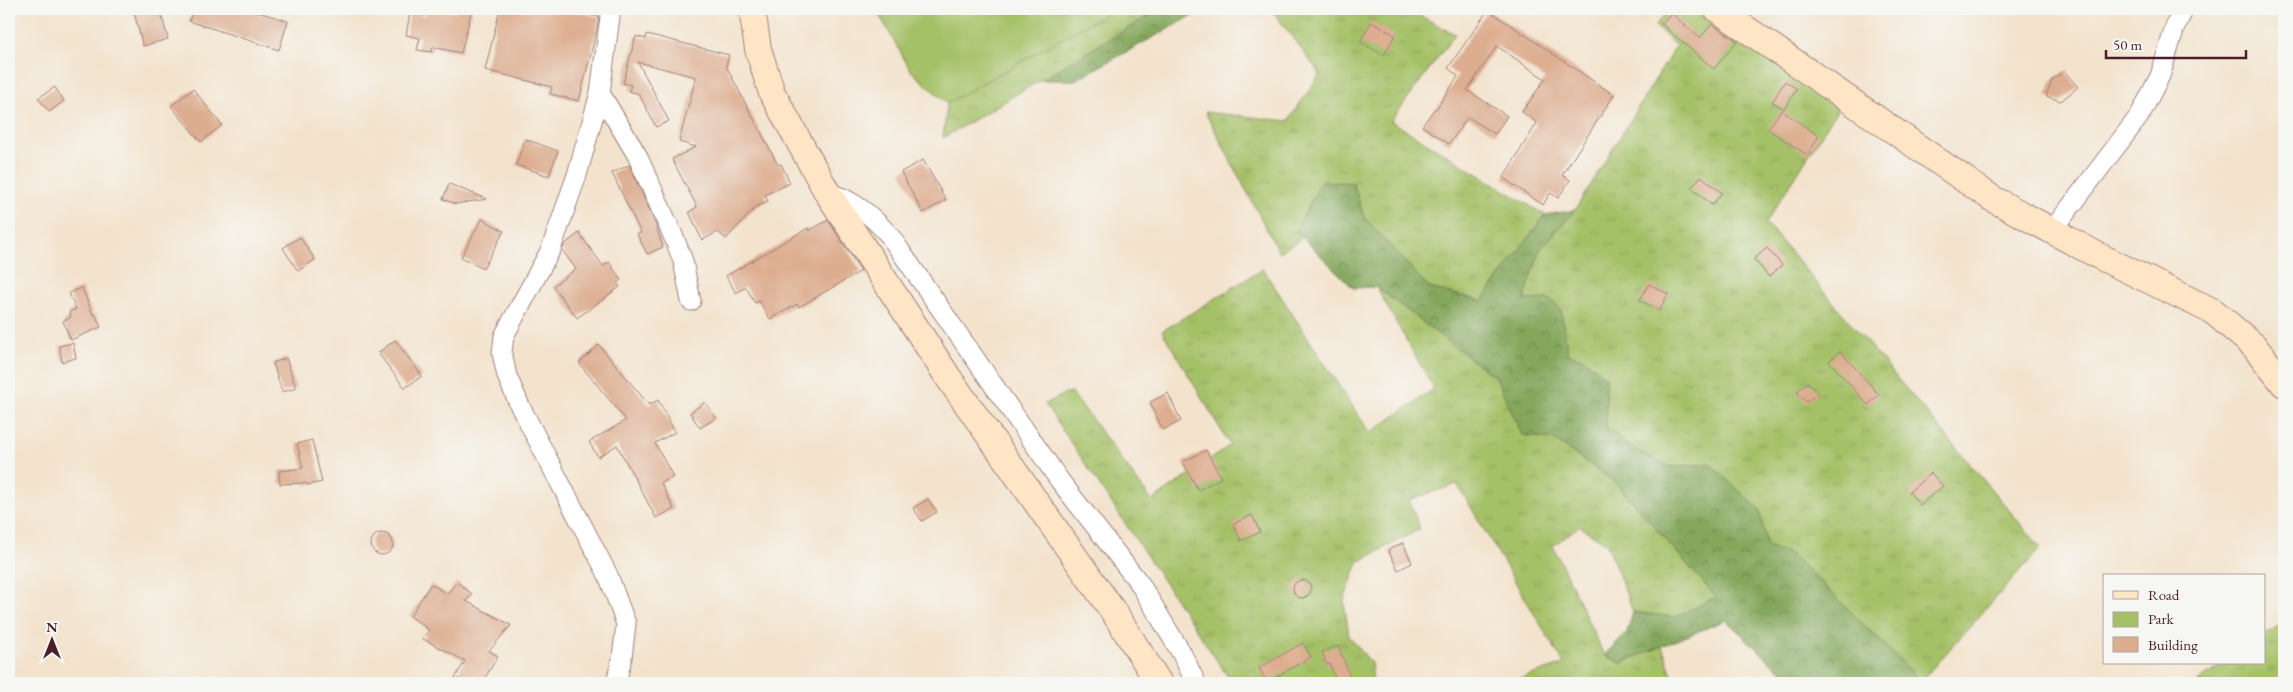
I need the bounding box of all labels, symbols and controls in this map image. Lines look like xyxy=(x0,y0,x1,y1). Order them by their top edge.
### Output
scale bar xyxy=(2106,28,2246,60)
text: 50 m xyxy=(2113,35,2142,54)
legend xyxy=(2103,574,2266,664)
text: Road xyxy=(2148,585,2180,604)
text: Park xyxy=(2148,609,2175,628)
north arrow xyxy=(28,614,78,664)
text: N xyxy=(46,618,58,636)
text: Building xyxy=(2148,635,2198,654)

